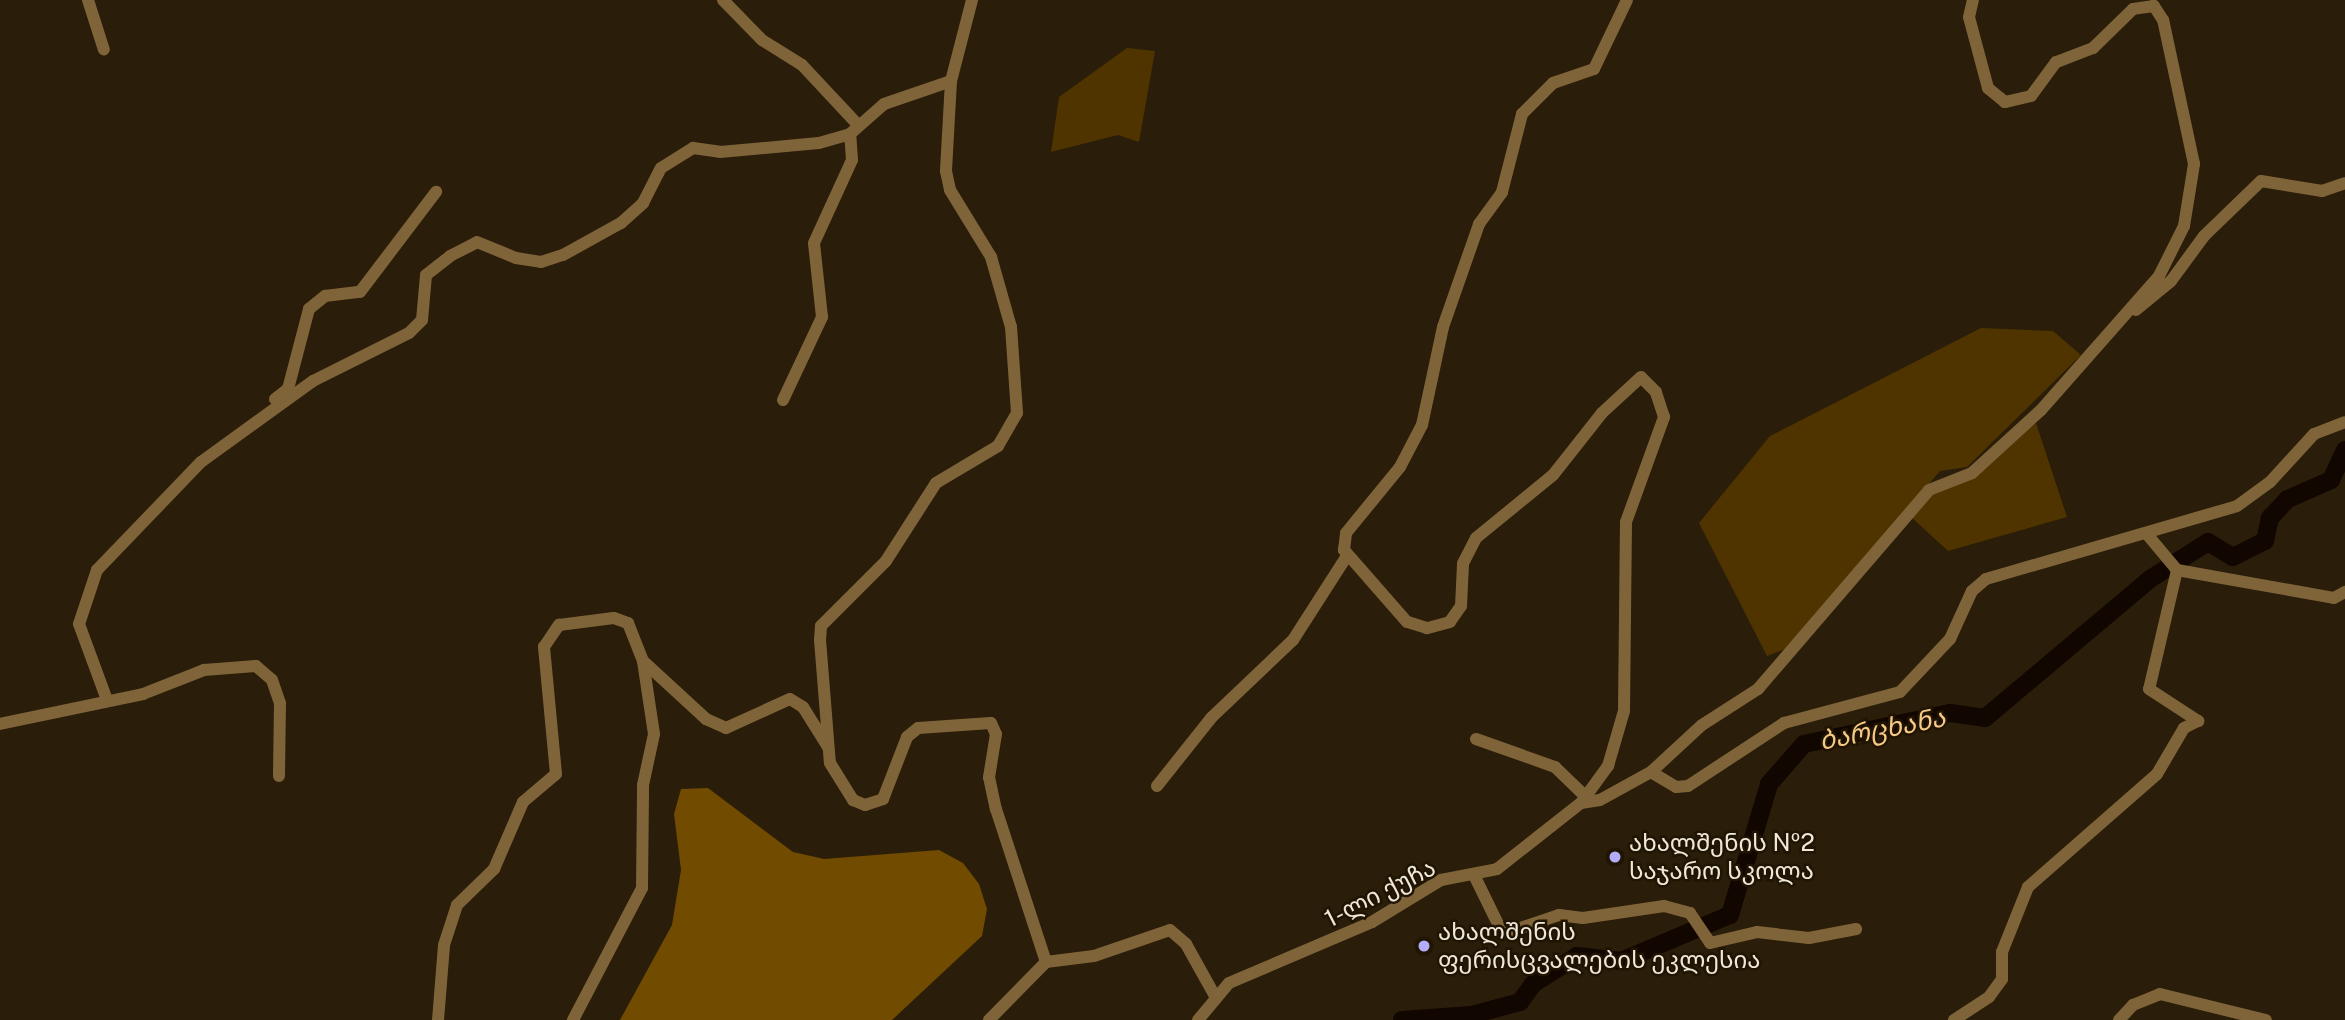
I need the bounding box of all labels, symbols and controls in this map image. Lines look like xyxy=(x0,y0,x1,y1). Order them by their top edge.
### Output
water label: ბარცხანა xyxy=(1816,701,1948,757)
place label: ახალშენის №2 საჯარო სკოლა xyxy=(1629,829,1815,885)
marker: ახალშენის №2 საჯარო სკოლა xyxy=(1607,849,1623,865)
street label: 1-ლი ქუჩა xyxy=(1320,853,1440,933)
place label: ახალშენის ფერისცვალების ეკლესია xyxy=(1438,918,1760,974)
marker: ახალშენის ფერისცვალების ეკლესია xyxy=(1416,938,1432,954)

